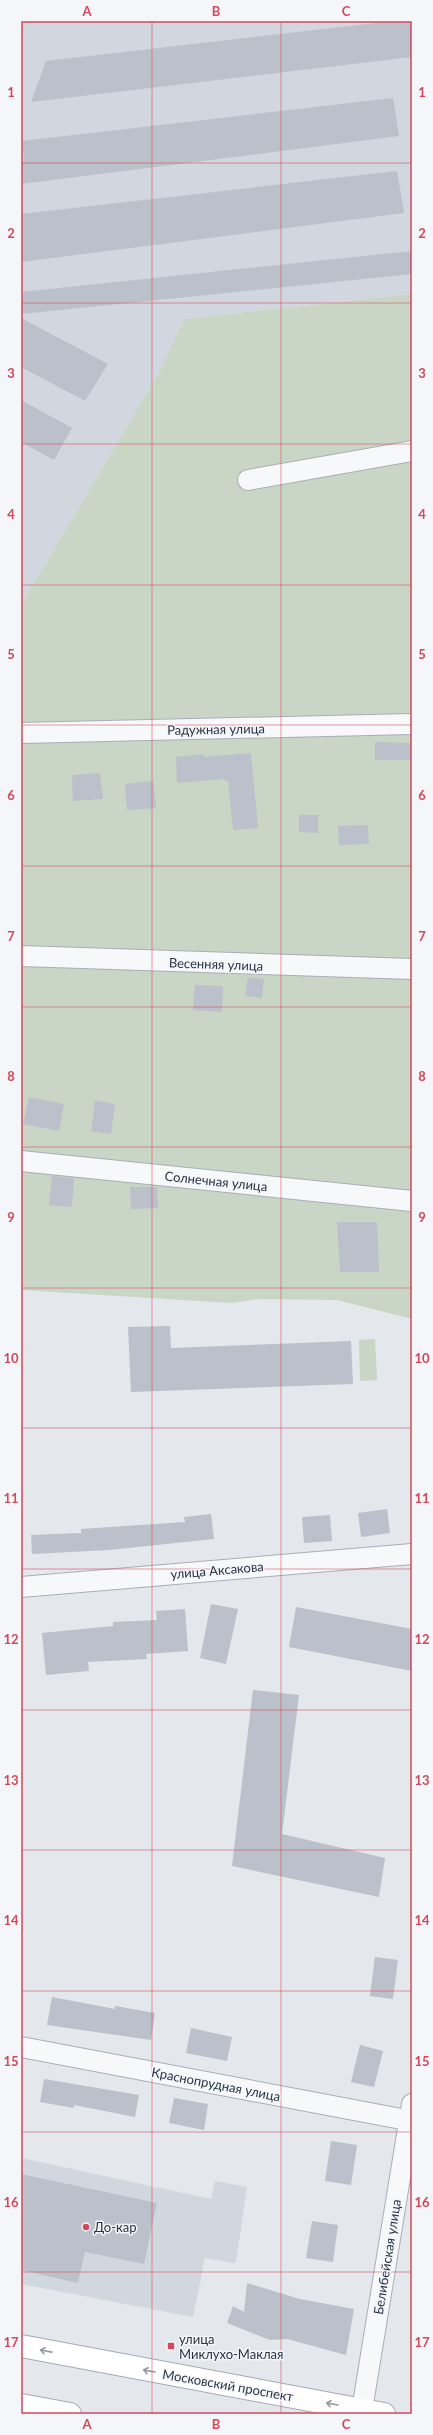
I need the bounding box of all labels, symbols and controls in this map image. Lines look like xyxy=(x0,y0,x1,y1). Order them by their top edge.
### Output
text: A xyxy=(81,3,92,19)
text: B xyxy=(212,3,221,19)
text: C xyxy=(342,3,351,19)
text: 1 xyxy=(7,84,15,100)
text: 1 xyxy=(418,84,426,100)
text: 2 xyxy=(7,225,15,241)
text: 2 xyxy=(418,225,426,241)
text: 3 xyxy=(7,365,15,381)
text: 3 xyxy=(418,365,426,381)
text: 4 xyxy=(7,506,15,522)
text: 4 xyxy=(418,506,426,522)
text: 5 xyxy=(7,646,15,662)
text: 5 xyxy=(418,646,426,662)
street label: Радужная улица xyxy=(167,720,265,738)
text: 6 xyxy=(7,787,15,803)
text: 6 xyxy=(418,787,426,803)
text: 7 xyxy=(7,928,15,944)
text: 7 xyxy=(418,928,426,944)
street label: Весенняя улица xyxy=(169,954,263,974)
text: 8 xyxy=(7,1068,15,1084)
text: 8 xyxy=(418,1068,426,1084)
street label: Солнечная улица xyxy=(164,1168,268,1194)
text: 9 xyxy=(7,1209,15,1225)
text: 9 xyxy=(418,1209,426,1225)
text: 10 xyxy=(3,1350,19,1366)
text: 10 xyxy=(414,1350,430,1366)
text: 11 xyxy=(3,1490,19,1506)
text: 11 xyxy=(414,1490,430,1506)
street label: улица Аксакова xyxy=(170,1558,264,1582)
text: 12 xyxy=(3,1631,19,1647)
text: 12 xyxy=(414,1631,430,1647)
text: 13 xyxy=(3,1772,19,1788)
text: 13 xyxy=(414,1772,430,1788)
text: 14 xyxy=(3,1912,19,1928)
text: 14 xyxy=(414,1912,430,1928)
text: 15 xyxy=(3,2053,19,2069)
text: 15 xyxy=(414,2053,430,2069)
street label: Краснопрудная улица xyxy=(150,2064,282,2104)
text: 16 xyxy=(3,2194,19,2210)
text: 16 xyxy=(414,2194,430,2210)
street label: Белибейская улица xyxy=(370,2198,404,2316)
place label: До-кар xyxy=(94,2219,137,2235)
marker: До-кар xyxy=(81,2222,91,2232)
place label: улица Миклухо-Маклая xyxy=(179,2331,283,2362)
text: 17 xyxy=(3,2334,19,2350)
text: 17 xyxy=(414,2334,430,2350)
marker: улица Миклухо-Маклая xyxy=(166,2341,176,2351)
one-way arrow xyxy=(40,2347,53,2355)
one-way arrow xyxy=(143,2366,156,2374)
street label: Московский проспект xyxy=(161,2366,295,2404)
one-way arrow xyxy=(325,2400,338,2408)
text: A xyxy=(81,2416,92,2432)
text: B xyxy=(212,2416,221,2432)
text: C xyxy=(342,2416,351,2432)

